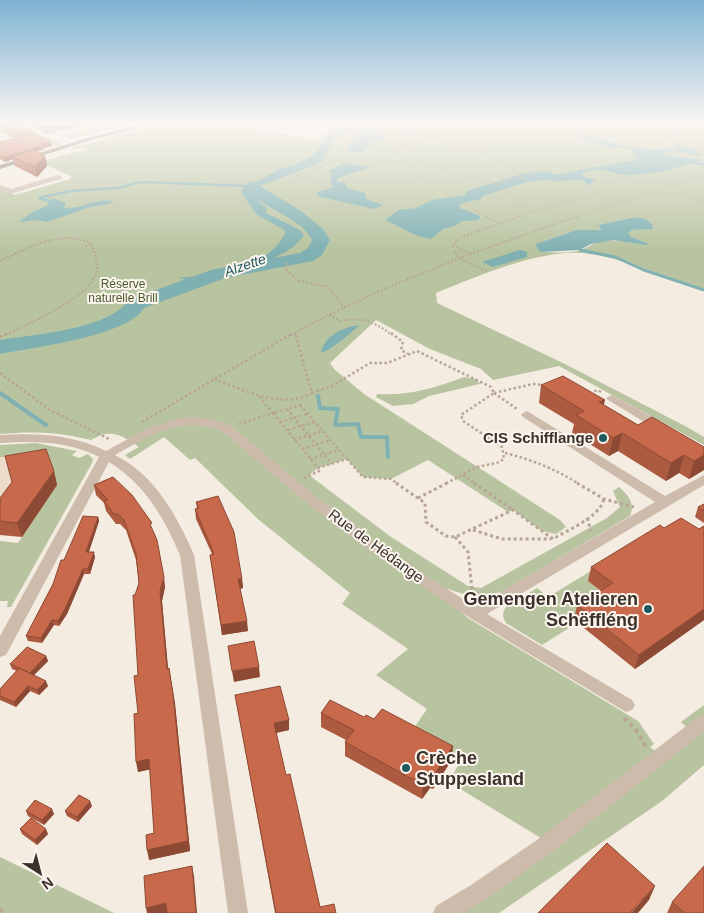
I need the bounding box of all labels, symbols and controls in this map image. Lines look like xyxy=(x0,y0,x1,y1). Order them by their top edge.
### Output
water label: Alzette xyxy=(221,250,268,280)
park label: Réserve naturelle Brill xyxy=(88,277,158,305)
place label: CIS Schifflange xyxy=(483,429,593,446)
marker: CIS Schifflange xyxy=(597,432,609,444)
street label: Rue de Hédange xyxy=(325,505,427,586)
place label: Gemengen Atelieren Schëffléng xyxy=(464,589,638,630)
marker: Gemengen Atelieren Schëffléng xyxy=(642,603,654,615)
place label: Crèche Stuppesland xyxy=(416,748,524,789)
marker: Crèche Stuppesland xyxy=(400,762,412,774)
north arrow xyxy=(15,848,65,898)
text: N xyxy=(39,874,56,893)

